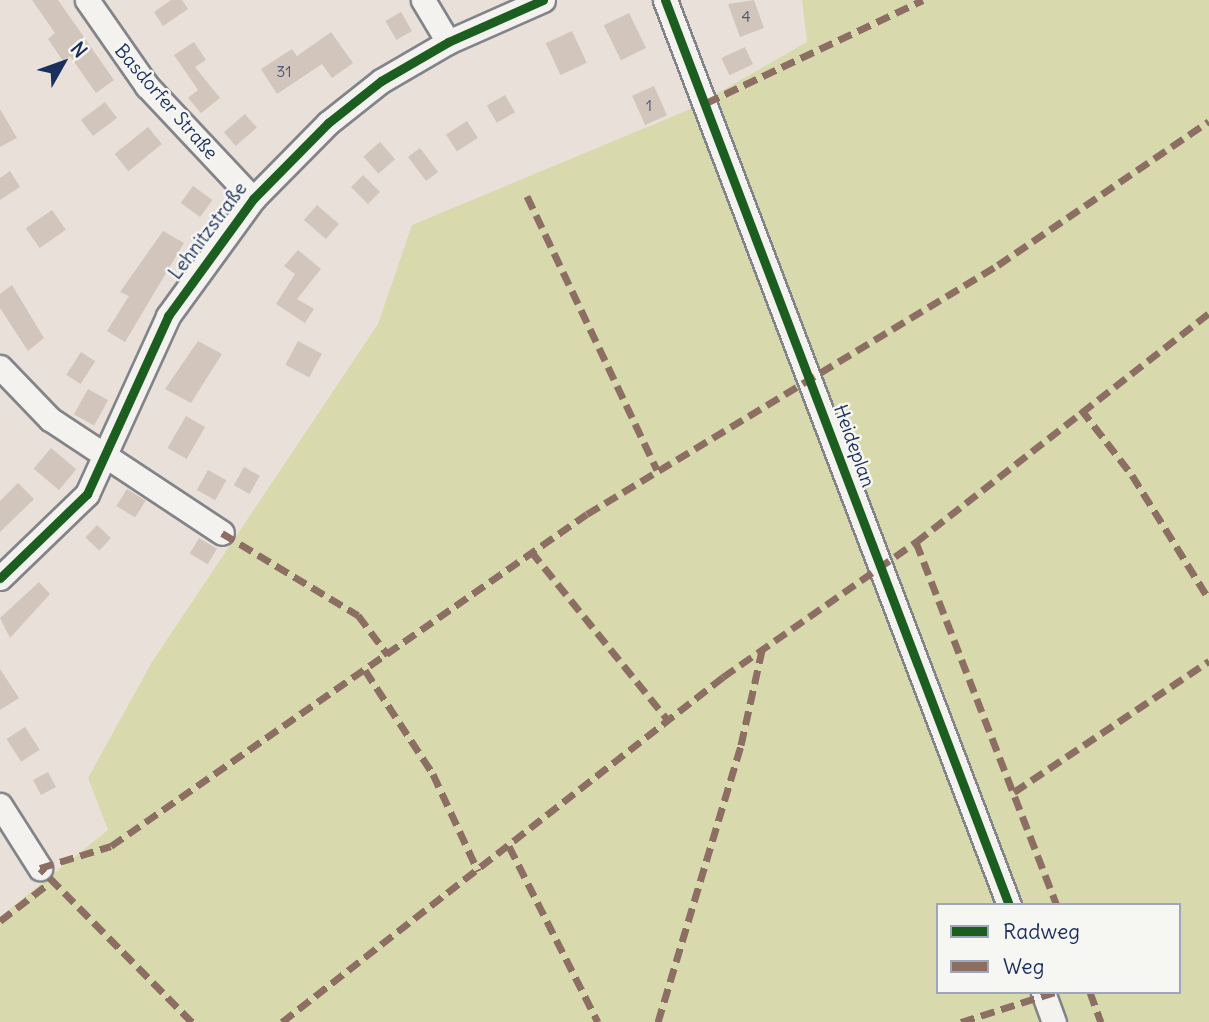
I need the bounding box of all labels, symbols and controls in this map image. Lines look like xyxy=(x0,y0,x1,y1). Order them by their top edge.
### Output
house number: 4 xyxy=(741,6,751,26)
north arrow xyxy=(28,28,98,98)
text: N xyxy=(66,37,92,62)
street label: Basdorfer Straße xyxy=(110,40,222,164)
house number: 31 xyxy=(276,61,292,81)
house number: 1 xyxy=(646,95,652,115)
street label: Lehnitzstraße xyxy=(164,178,252,284)
street label: Heideplan xyxy=(829,402,879,490)
legend xyxy=(936,903,1181,994)
text: Radweg xyxy=(1003,918,1080,945)
text: Weg xyxy=(1003,953,1044,980)

